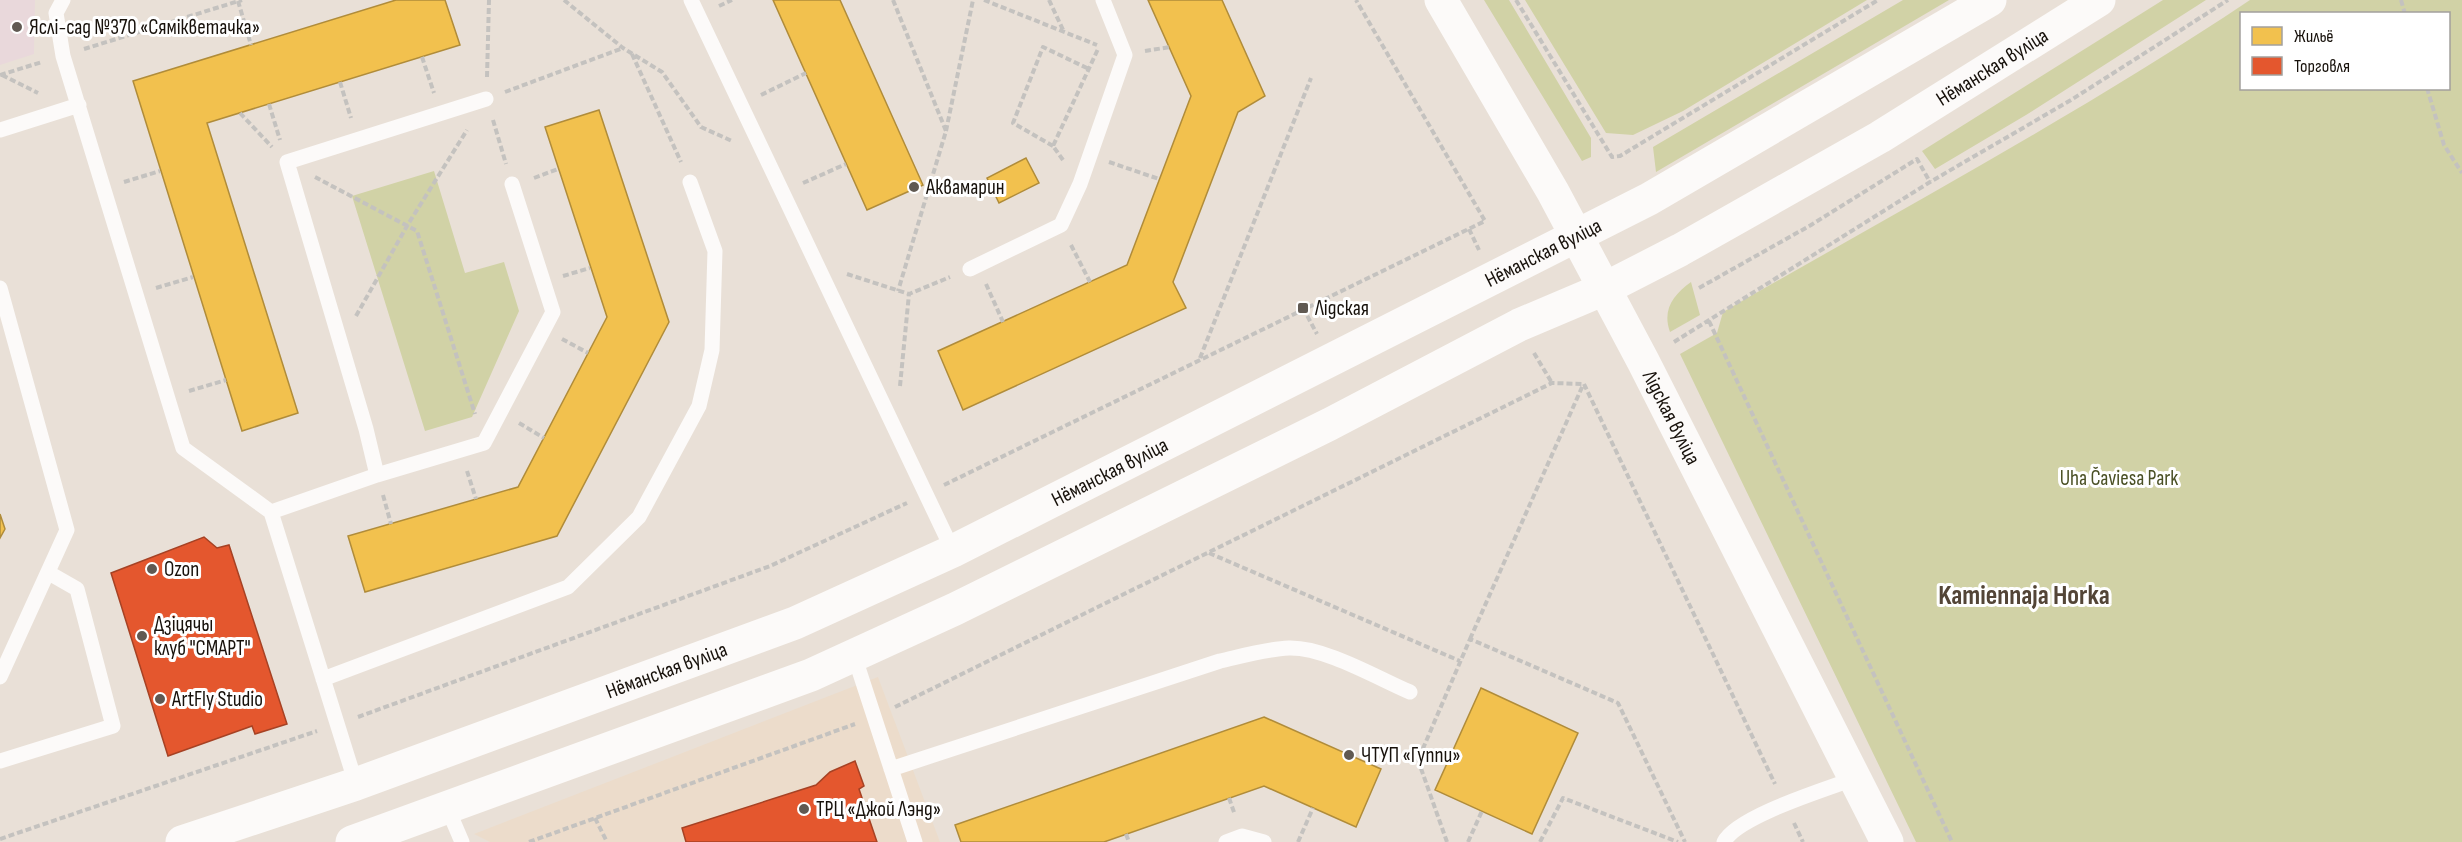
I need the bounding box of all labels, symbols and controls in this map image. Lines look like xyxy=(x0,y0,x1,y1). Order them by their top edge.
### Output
legend xyxy=(2240,12,2450,90)
place label: Яслі-сад №370 «Сямікветачка» xyxy=(29,15,260,40)
marker: Яслі-сад №370 «Сямікветачка» xyxy=(10,20,24,34)
street label: Нёманская вуліца xyxy=(1932,23,2053,112)
text: Жильё xyxy=(2294,26,2334,47)
text: Торговля xyxy=(2294,56,2350,77)
place label: Аквамарин xyxy=(925,175,1005,200)
marker: Аквамарин xyxy=(907,180,921,194)
street label: Нёманская вуліца xyxy=(1481,213,1606,293)
place label: Лідская xyxy=(1314,296,1369,321)
marker: Лідская xyxy=(1296,301,1310,315)
street label: Лідская вуліца xyxy=(1636,365,1705,469)
street label: Нёманская вуліца xyxy=(1047,432,1172,512)
park label: Uha Čaviesa Park xyxy=(2060,466,2178,491)
place label: Ozon xyxy=(164,557,199,582)
marker: Ozon xyxy=(145,562,159,576)
district label: Kamiennaja Horka xyxy=(1938,580,2110,612)
place label: Дзіцячы клуб "СМАРТ" xyxy=(154,612,251,661)
marker: Дзіцячы клуб "СМАРТ" xyxy=(135,629,149,643)
street label: Нёманская вуліца xyxy=(603,637,731,704)
place label: ArtFly Studio xyxy=(171,687,263,712)
marker: ArtFly Studio xyxy=(153,692,167,706)
place label: ЧТУП «Гуппи» xyxy=(1361,743,1461,768)
marker: ЧТУП «Гуппи» xyxy=(1342,748,1356,762)
place label: ТРЦ «Джой Лэнд» xyxy=(816,797,941,822)
marker: ТРЦ «Джой Лэнд» xyxy=(797,802,811,816)

